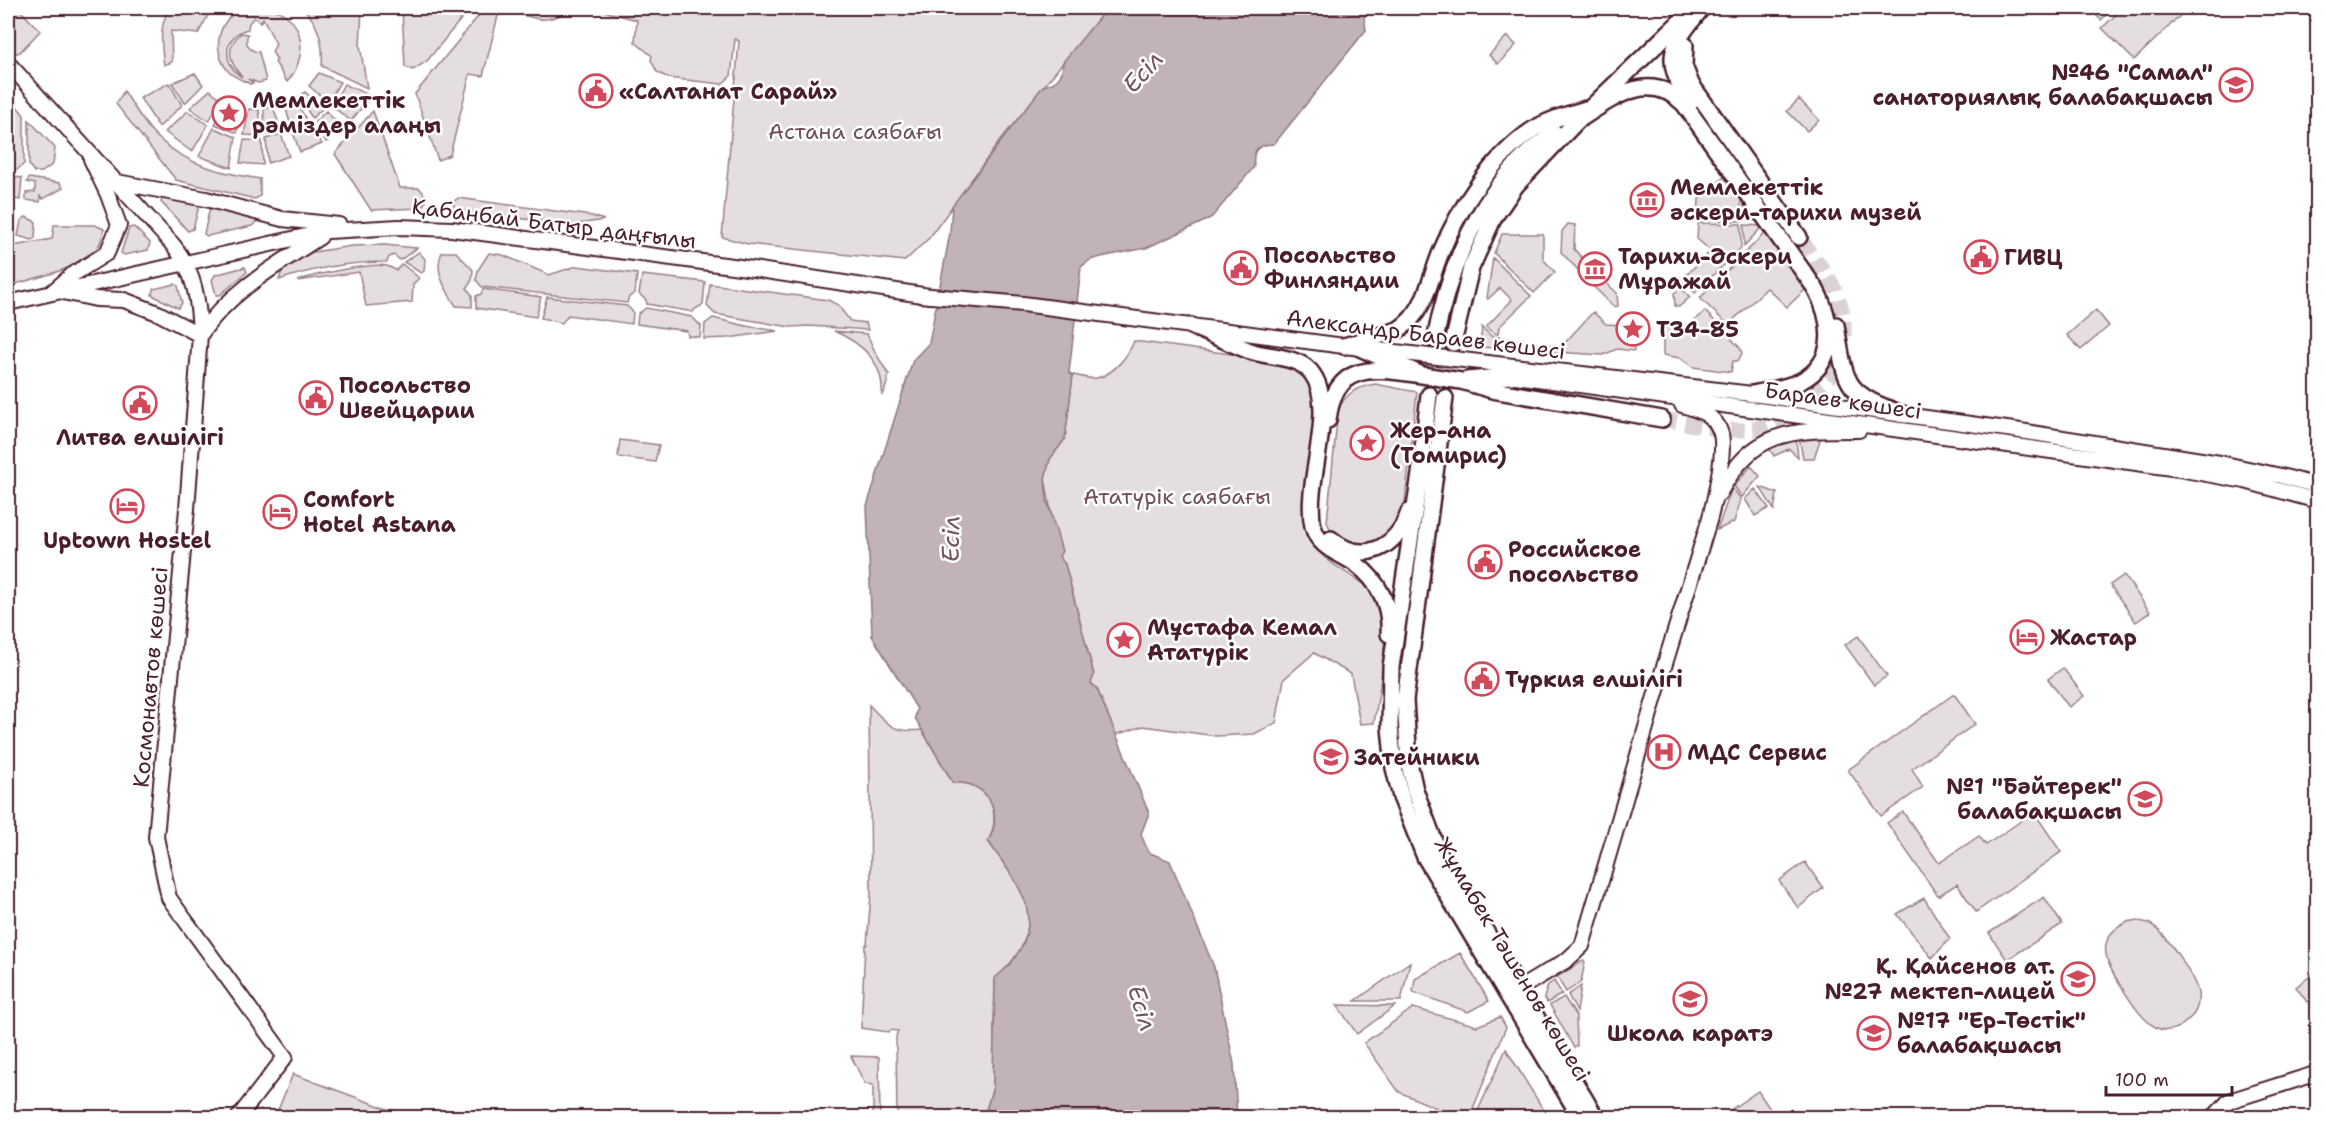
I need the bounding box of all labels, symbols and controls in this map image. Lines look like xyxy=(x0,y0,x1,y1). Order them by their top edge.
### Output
water label: Есіл xyxy=(1116,44,1170,100)
place label: №46 "Самал" санаториялық балабақшасы xyxy=(1873,58,2213,112)
school or university icon: №46 "Самал" санаториялық балабақшасы xyxy=(2218,67,2254,103)
public building icon: «Салтанат Сарай» xyxy=(578,73,614,109)
place label: «Салтанат Сарай» xyxy=(619,77,838,106)
place label: Мемлекеттік рәміздер алаңы xyxy=(252,86,441,140)
place icon: Мемлекеттік рәміздер алаңы xyxy=(211,95,247,131)
park label: Астана саябағы xyxy=(768,117,942,146)
place label: Мемлекеттік әскери-тарихи музей xyxy=(1670,173,1922,227)
museum icon: Мемлекеттік әскери-тарихи музей xyxy=(1629,182,1665,218)
street label: Қабанбай Батыр даңғылы xyxy=(410,192,698,255)
public building icon: ГИВЦ xyxy=(1963,239,1999,275)
place label: Посольство Финляндии xyxy=(1264,241,1399,295)
place label: Тарихи-Әскери Мұражай xyxy=(1618,242,1792,296)
place label: ГИВЦ xyxy=(2004,243,2062,272)
public building icon: Посольство Финляндии xyxy=(1223,250,1259,286)
museum icon: Тарихи-Әскери Мұражай xyxy=(1577,251,1613,287)
street label: Александр Бараев көшесі xyxy=(1285,303,1567,366)
place icon: Т34-85 xyxy=(1615,311,1651,347)
place label: Т34-85 xyxy=(1656,315,1739,344)
place label: Посольство Швейцарии xyxy=(339,371,475,425)
street label: Бараев көшесі xyxy=(1762,375,1923,426)
public building icon: Посольство Швейцарии xyxy=(298,380,334,416)
public building icon: Литва елшілігі xyxy=(122,385,158,421)
place label: Жер-ана (Томирис) xyxy=(1390,416,1507,470)
place label: Литва елшілігі xyxy=(56,423,224,452)
place icon: Жер-ана (Томирис) xyxy=(1349,425,1385,461)
park label: Ататүрік саябағы xyxy=(1083,482,1271,511)
place label: Comfort Hotel Astana xyxy=(303,485,456,539)
hotel icon: Uptown Hostel xyxy=(109,488,145,524)
hotel icon: Comfort Hotel Astana xyxy=(262,494,298,530)
water label: Есіл xyxy=(935,516,967,562)
place label: Uptown Hostel xyxy=(43,526,211,555)
place label: Российское посольство xyxy=(1508,535,1641,589)
public building icon: Российское посольство xyxy=(1467,544,1503,580)
street label: Космонавтов көшесі xyxy=(126,565,175,789)
place label: Мұстафа Кемал Ататүрік xyxy=(1147,613,1337,667)
hotel icon: Жастар xyxy=(2009,619,2045,655)
place icon: Мұстафа Кемал Ататүрік xyxy=(1106,622,1142,658)
place label: Жастар xyxy=(2050,623,2137,652)
public building icon: Түркия елшілігі xyxy=(1464,661,1500,697)
place label: Түркия елшілігі xyxy=(1505,665,1683,694)
hospital icon: МДС Сервис xyxy=(1646,734,1682,770)
place label: МДС Сервис xyxy=(1687,738,1827,767)
school or university icon: Затейники xyxy=(1313,739,1349,775)
place label: Затейники xyxy=(1354,743,1480,772)
place label: №1 "Бәйтерек" балабақшасы xyxy=(1946,772,2122,826)
school or university icon: №1 "Бәйтерек" балабақшасы xyxy=(2127,781,2163,817)
street label: Жұмабек Тәшенов көшесі xyxy=(1428,832,1597,1087)
place label: Қ. Қайсенов ат. №27 мектеп-лицей xyxy=(1824,952,2055,1006)
school or university icon: Қ. Қайсенов ат. №27 мектеп-лицей xyxy=(2060,961,2096,997)
water label: Есіл xyxy=(1120,981,1164,1035)
school or university icon: Школа каратэ xyxy=(1672,981,1708,1017)
place label: №17 "Ер-Төстік" балабақшасы xyxy=(1897,1006,2086,1060)
school or university icon: №17 "Ер-Төстік" балабақшасы xyxy=(1856,1015,1892,1051)
place label: Школа каратэ xyxy=(1607,1019,1773,1048)
scale bar xyxy=(2106,1059,2232,1097)
text: 100 m xyxy=(2115,1068,2169,1092)

